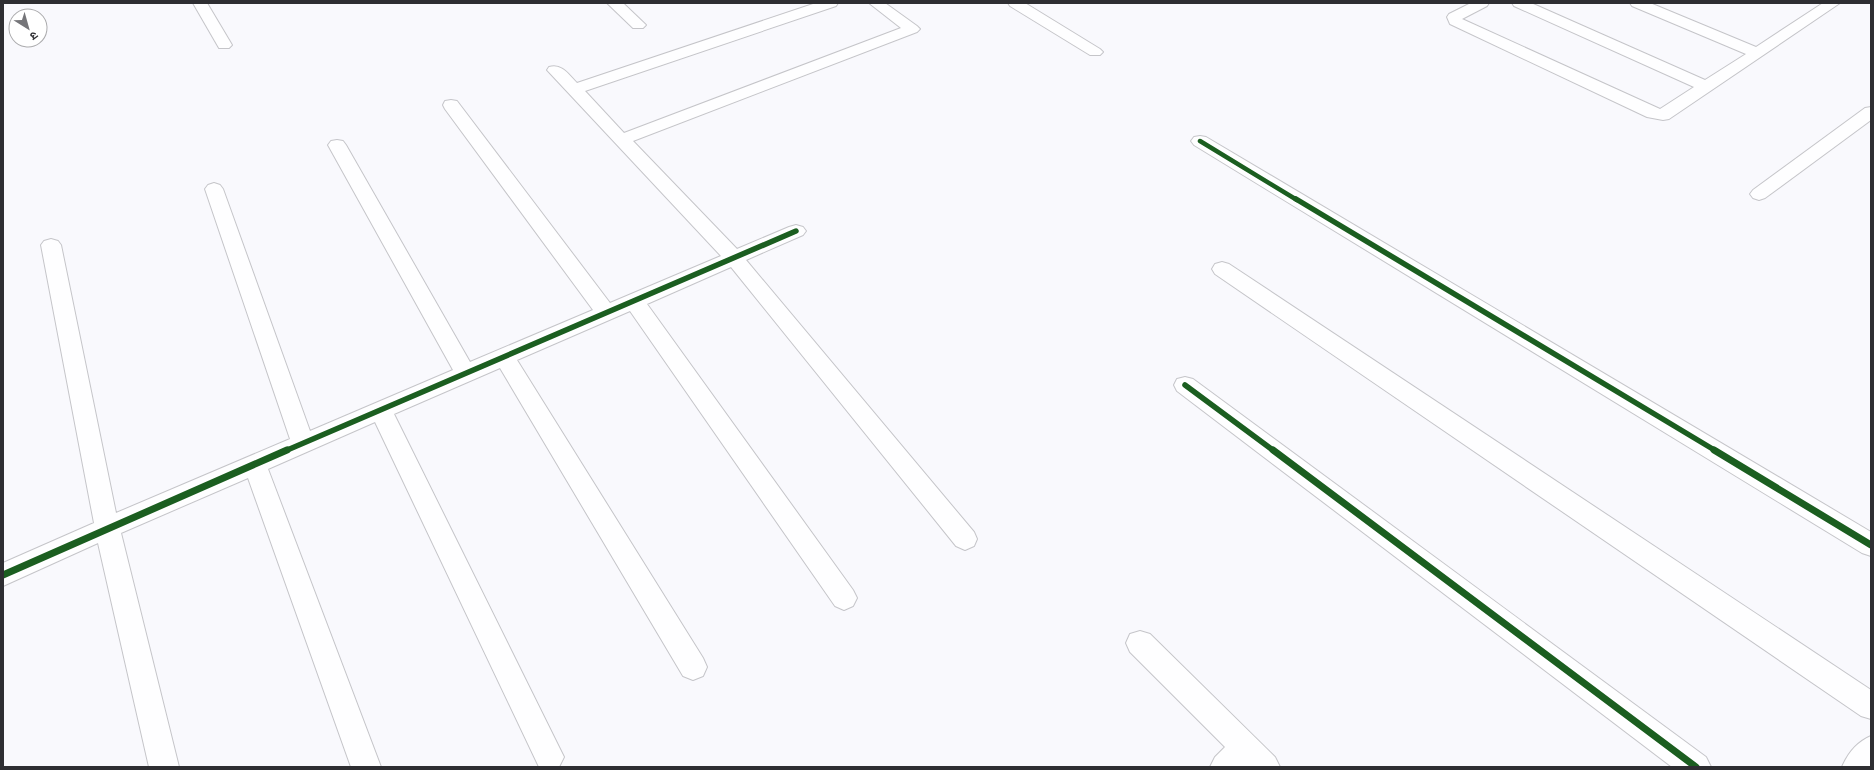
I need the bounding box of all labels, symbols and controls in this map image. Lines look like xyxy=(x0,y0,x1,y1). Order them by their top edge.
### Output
north arrow xyxy=(8,8,48,48)
text: उ xyxy=(27,28,40,43)

